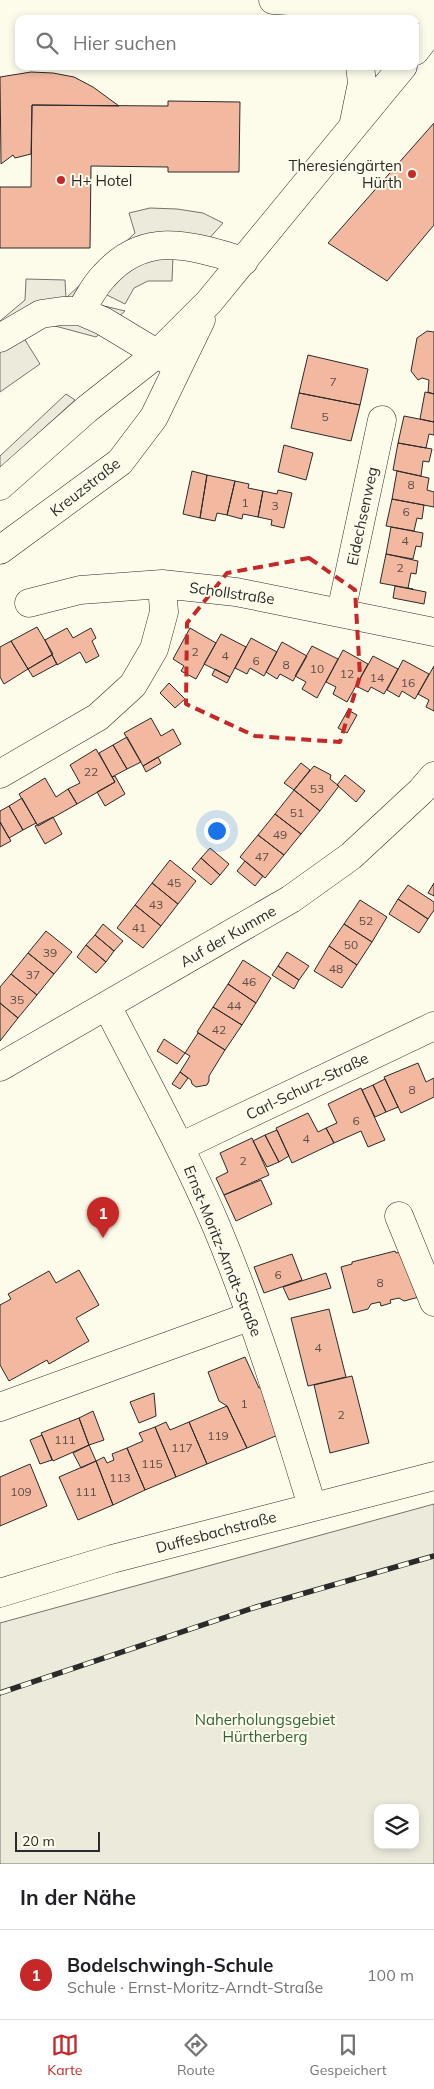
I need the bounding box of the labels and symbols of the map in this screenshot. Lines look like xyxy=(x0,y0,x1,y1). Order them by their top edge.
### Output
place label: Theresiengärten Hürth xyxy=(289,156,402,192)
marker: Theresiengärten Hürth xyxy=(406,168,418,180)
place label: H+ Hotel xyxy=(71,171,132,190)
marker: H+ Hotel xyxy=(55,174,67,186)
house number: 7 xyxy=(329,374,337,389)
house number: 5 xyxy=(321,409,329,424)
street label: Kreuzstraße xyxy=(46,454,124,520)
street label: Eidechsenweg xyxy=(342,465,382,567)
house number: 8 xyxy=(407,477,415,492)
house number: 1 xyxy=(241,495,249,510)
house number: 3 xyxy=(271,498,279,513)
house number: 6 xyxy=(402,504,410,519)
house number: 4 xyxy=(401,533,409,548)
house number: 2 xyxy=(396,560,404,575)
street label: Schollstraße xyxy=(188,578,276,608)
house number: 2 xyxy=(191,644,199,659)
house number: 4 xyxy=(221,648,229,663)
house number: 6 xyxy=(252,653,260,668)
house number: 8 xyxy=(282,657,290,672)
house number: 10 xyxy=(310,661,324,676)
house number: 12 xyxy=(340,666,354,681)
house number: 14 xyxy=(370,670,384,685)
house number: 16 xyxy=(401,675,415,690)
house number: 22 xyxy=(84,764,98,779)
house number: 53 xyxy=(310,781,324,796)
house number: 51 xyxy=(290,805,304,820)
your location xyxy=(204,818,230,844)
house number: 49 xyxy=(273,827,287,842)
house number: 47 xyxy=(255,849,269,864)
house number: 45 xyxy=(167,875,181,890)
house number: 43 xyxy=(149,897,163,912)
street label: Auf der Kumme xyxy=(177,901,279,971)
house number: 52 xyxy=(359,913,373,928)
house number: 41 xyxy=(132,920,146,935)
house number: 50 xyxy=(344,937,358,952)
house number: 39 xyxy=(43,945,57,960)
house number: 48 xyxy=(329,961,343,976)
house number: 37 xyxy=(26,967,40,982)
house number: 46 xyxy=(242,974,256,989)
house number: 35 xyxy=(10,992,24,1007)
house number: 44 xyxy=(227,998,241,1013)
house number: 42 xyxy=(212,1022,226,1037)
street label: Carl-Schurz-Straße xyxy=(243,1048,371,1124)
house number: 8 xyxy=(408,1082,416,1097)
house number: 6 xyxy=(352,1113,360,1128)
house number: 4 xyxy=(302,1131,310,1146)
house number: 2 xyxy=(239,1153,247,1168)
street label: Ernst-Moritz-Arndt-Straße xyxy=(180,1163,266,1339)
pin: 1 xyxy=(87,1197,119,1238)
house number: 6 xyxy=(274,1267,282,1282)
house number: 8 xyxy=(376,1275,384,1290)
house number: 4 xyxy=(314,1340,322,1355)
house number: 1 xyxy=(240,1396,248,1411)
house number: 2 xyxy=(337,1407,345,1422)
house number: 119 xyxy=(207,1428,229,1443)
house number: 111 xyxy=(54,1432,76,1447)
house number: 117 xyxy=(171,1440,193,1455)
house number: 115 xyxy=(141,1456,163,1471)
house number: 113 xyxy=(109,1470,131,1485)
house number: 109 xyxy=(10,1484,32,1499)
house number: 111 xyxy=(75,1484,97,1499)
street label: Duffesbachstraße xyxy=(154,1507,278,1557)
park label: Naherholungsgebiet Hürtherberg xyxy=(195,1710,335,1746)
scale bar xyxy=(15,1829,100,1852)

